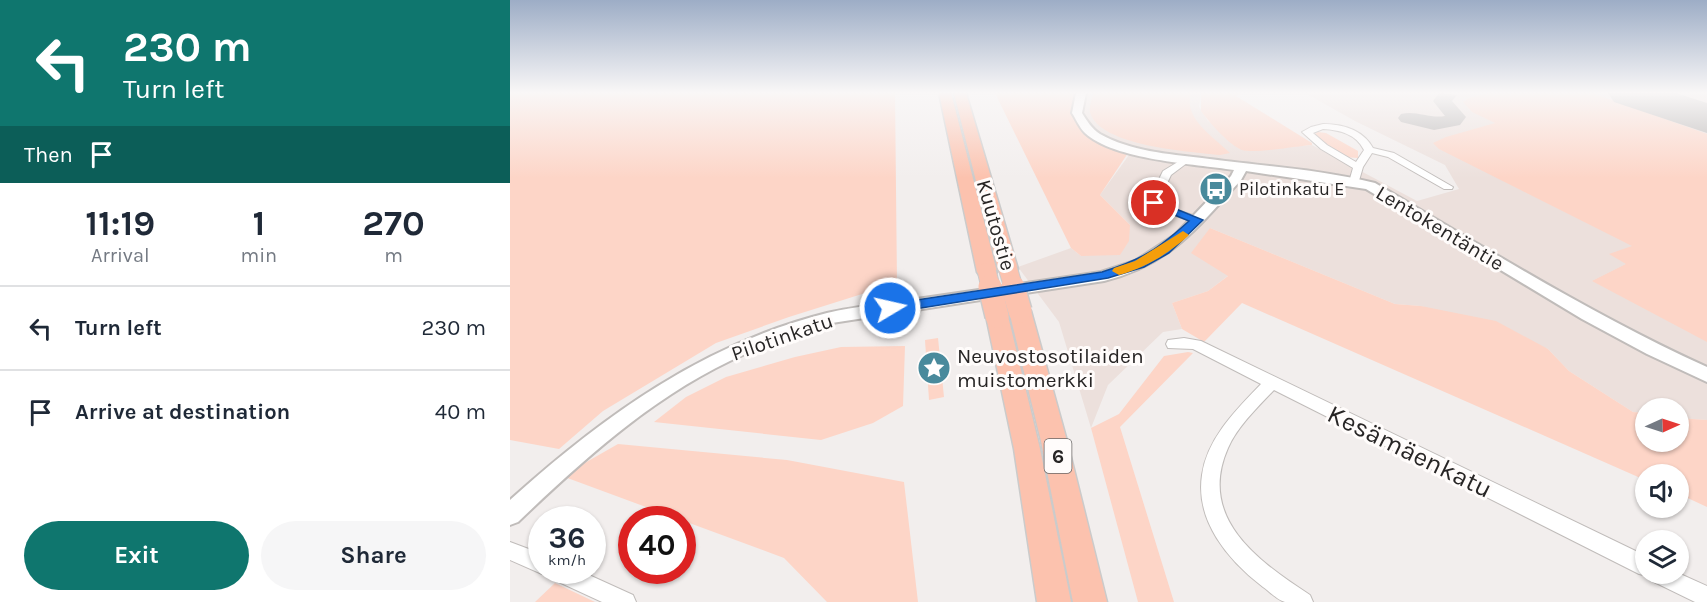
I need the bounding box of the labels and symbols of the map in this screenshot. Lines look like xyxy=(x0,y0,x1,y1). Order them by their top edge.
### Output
bus stop icon: Pilotinkatu E xyxy=(1198,171,1234,207)
street label: Kuutostie xyxy=(972,177,1020,273)
pin xyxy=(1128,177,1179,228)
place label: Pilotinkatu E xyxy=(1239,178,1344,200)
street label: Lentokentäntie xyxy=(1372,180,1508,276)
position arrow xyxy=(858,276,922,340)
street label: Pilotinkatu xyxy=(728,308,836,366)
place label: Neuvostosotilaiden muistomerkki xyxy=(957,344,1144,392)
place icon: Neuvostosotilaiden muistomerkki xyxy=(916,350,952,386)
street label: Kesämäenkatu xyxy=(1322,398,1497,505)
north arrow xyxy=(1635,398,1689,452)
road number: 6 xyxy=(1044,439,1072,473)
speed limit sign: 40 xyxy=(618,506,696,584)

